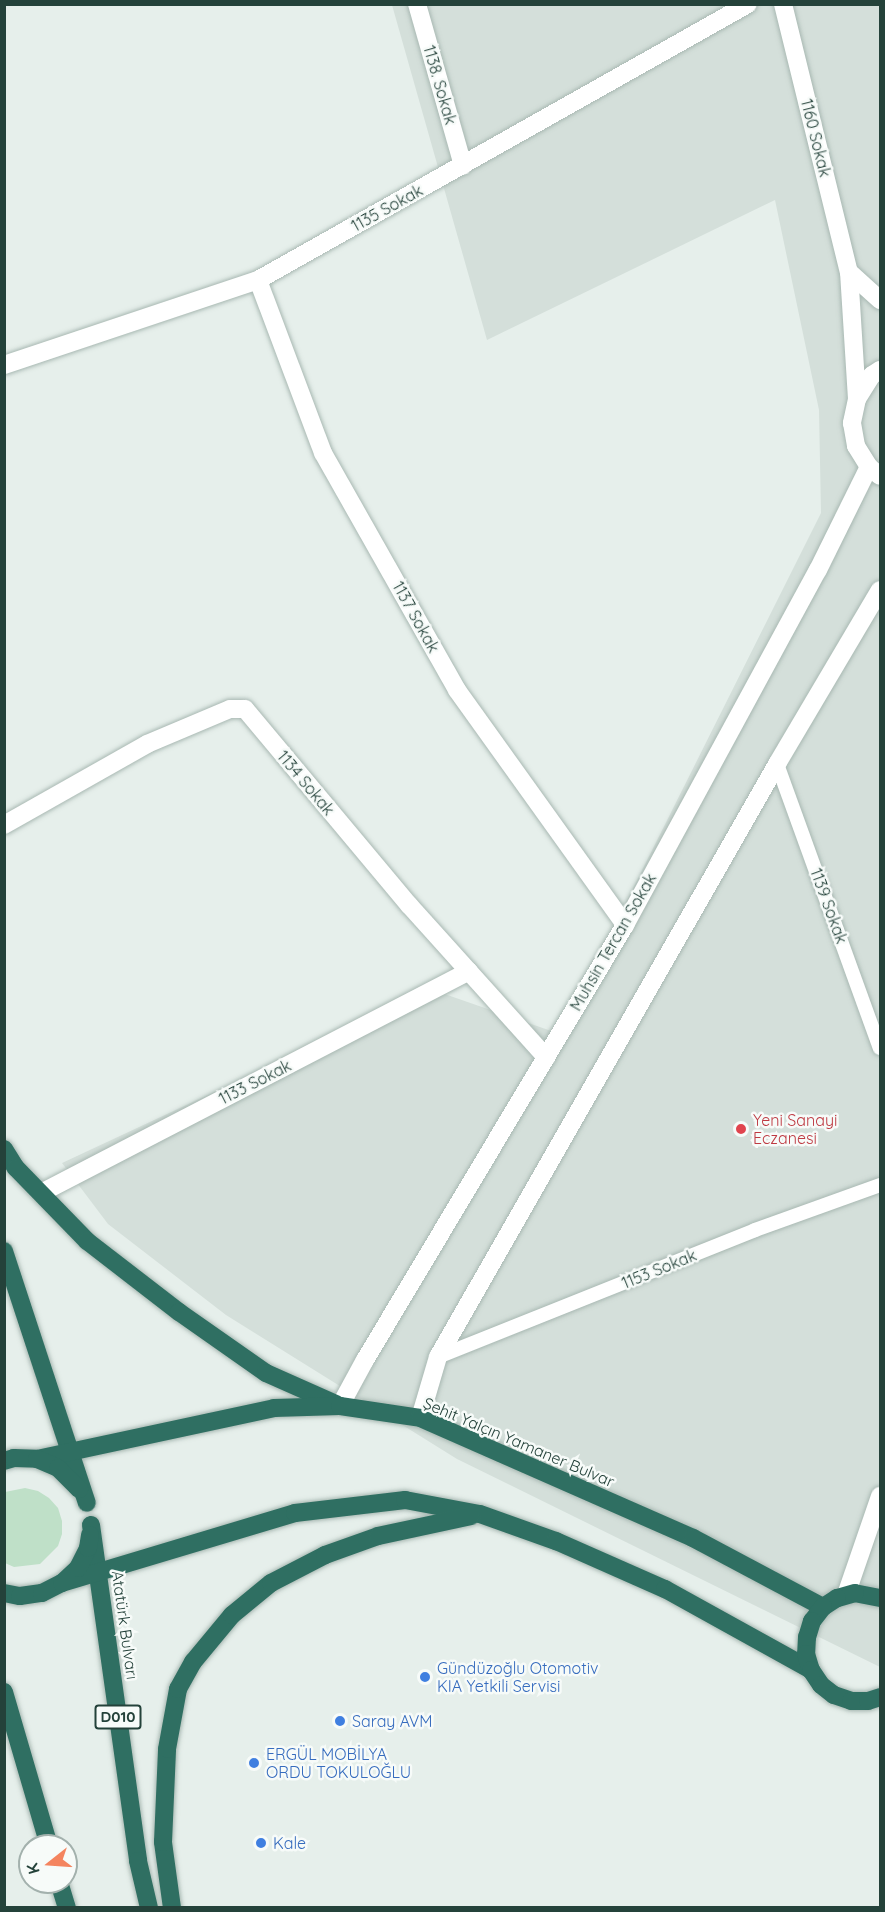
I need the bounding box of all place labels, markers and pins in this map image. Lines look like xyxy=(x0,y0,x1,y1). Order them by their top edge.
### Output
place label: Yeni Sanayi Eczanesi xyxy=(753,1110,838,1148)
marker: Yeni Sanayi Eczanesi xyxy=(734,1122,748,1136)
place label: Gündüzoğlu Otomotiv KIA Yetkili Servisi xyxy=(437,1658,599,1696)
marker: Gündüzoğlu Otomotiv KIA Yetkili Servisi xyxy=(418,1670,432,1684)
place label: Saray AVM xyxy=(352,1711,433,1731)
marker: Saray AVM xyxy=(333,1714,347,1728)
place label: ERGÜL MOBİLYA ORDU TOKULOĞLU xyxy=(266,1744,411,1782)
marker: ERGÜL MOBİLYA ORDU TOKULOĞLU xyxy=(247,1756,261,1770)
place label: Kale xyxy=(273,1833,306,1853)
marker: Kale xyxy=(254,1836,268,1850)

